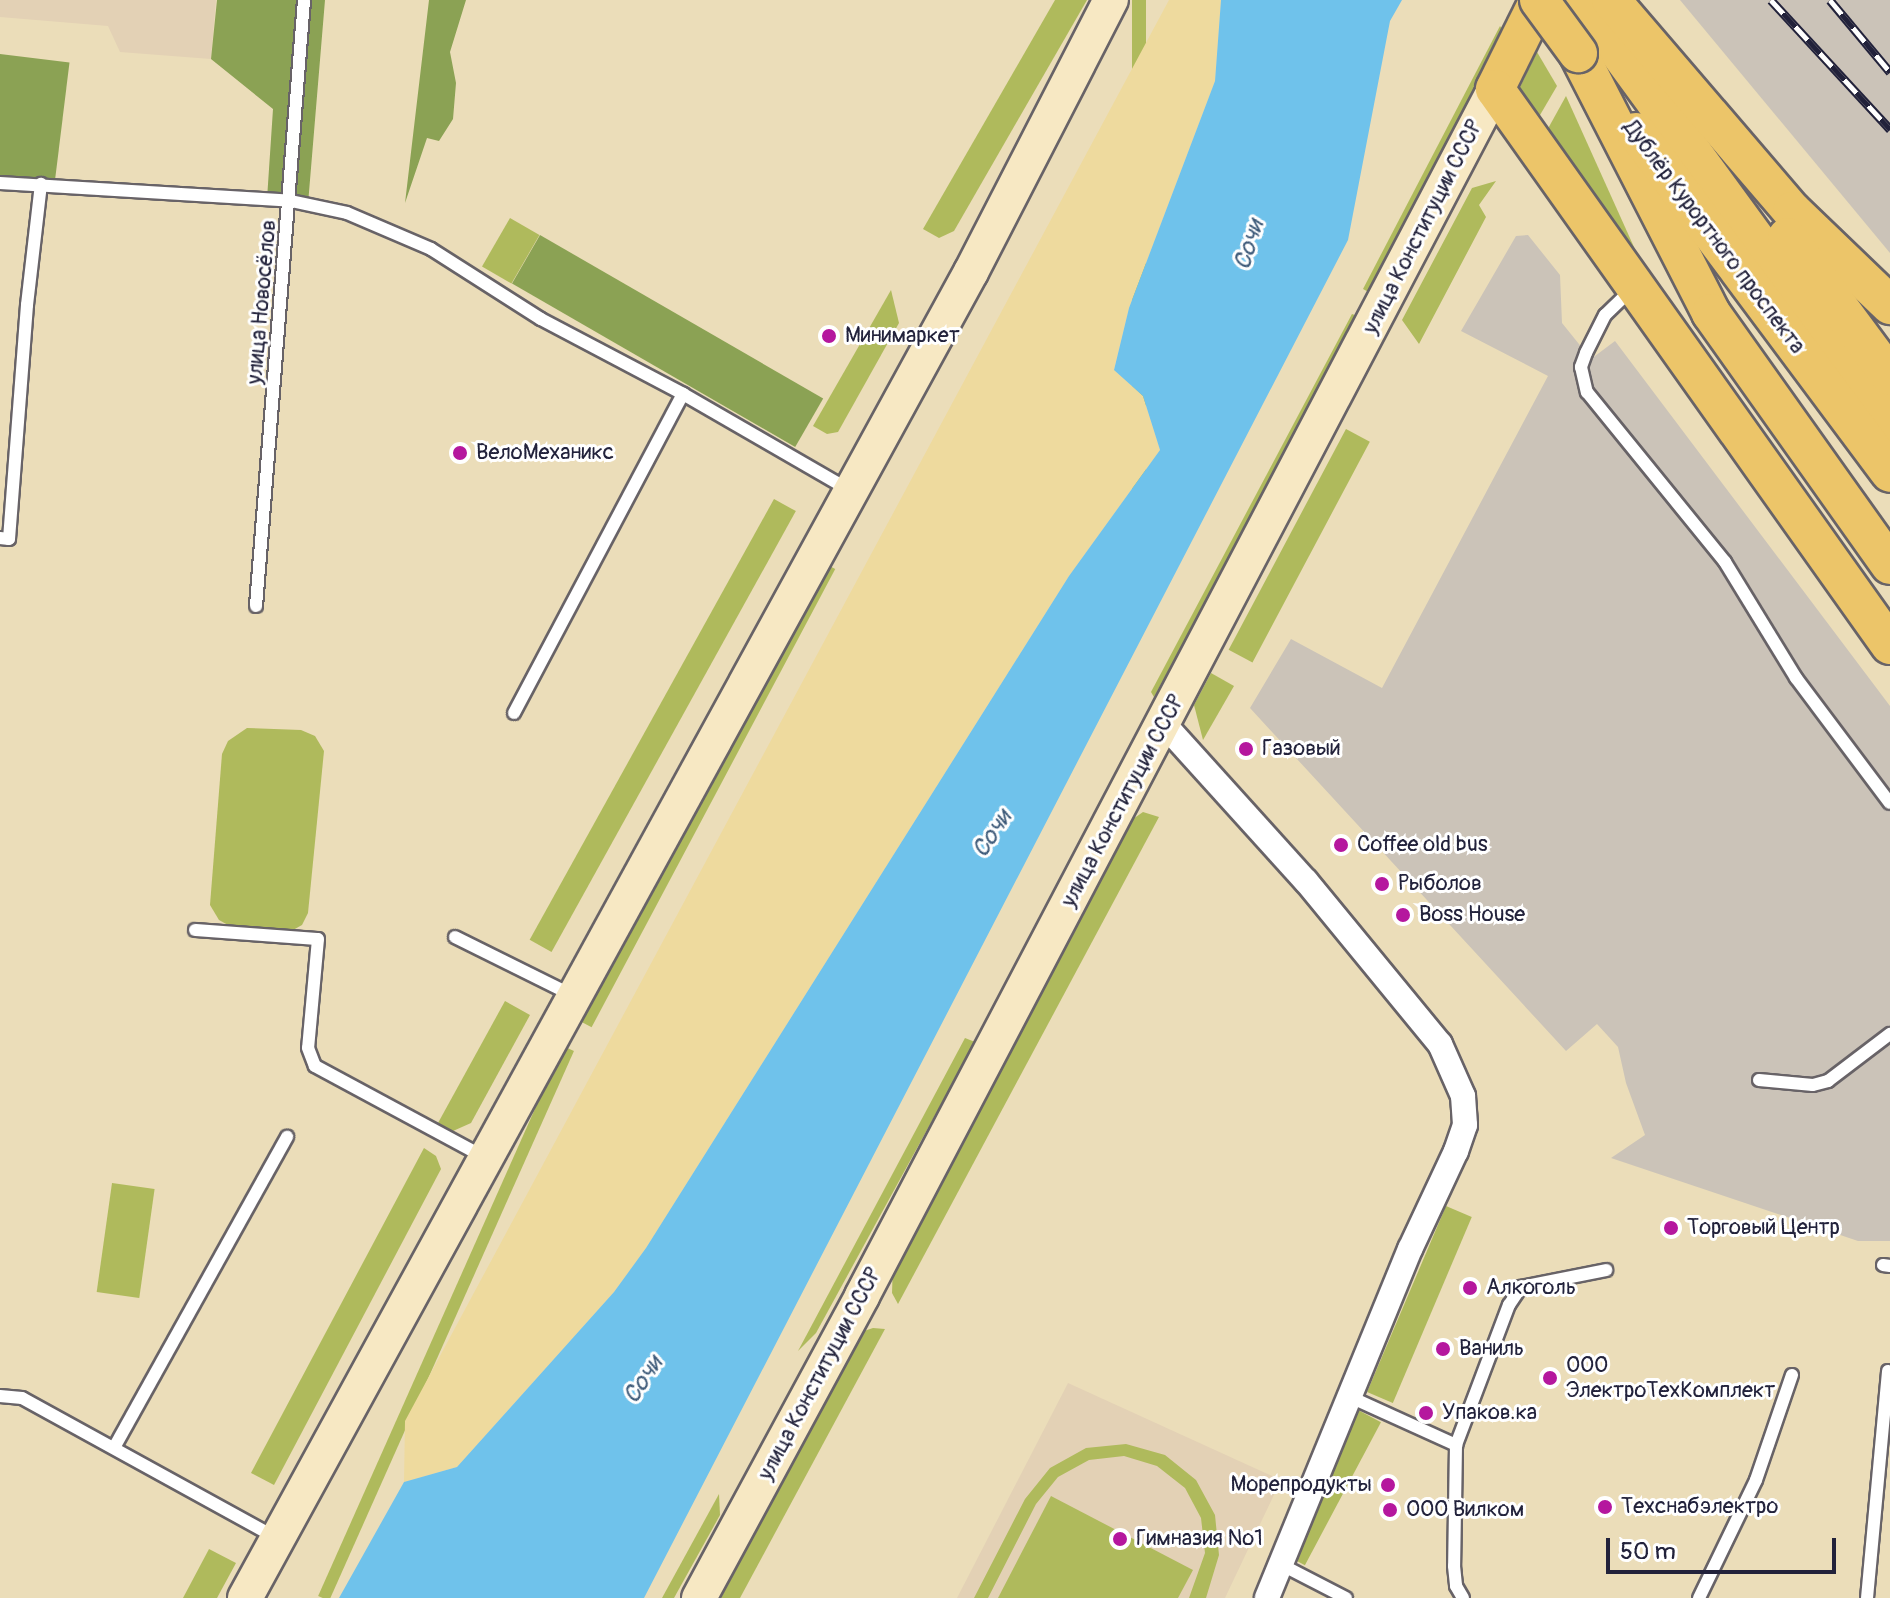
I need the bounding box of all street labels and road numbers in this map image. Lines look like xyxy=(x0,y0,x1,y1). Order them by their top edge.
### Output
street label: Дублёр Курортного проспекта xyxy=(1618,115,1810,359)
street label: улица Конституции СССР xyxy=(1357,116,1489,338)
street label: улица Новосёлов xyxy=(242,219,282,385)
street label: улица Конституции СССР xyxy=(1056,690,1190,912)
street label: улица Конституции СССР xyxy=(753,1263,887,1485)

